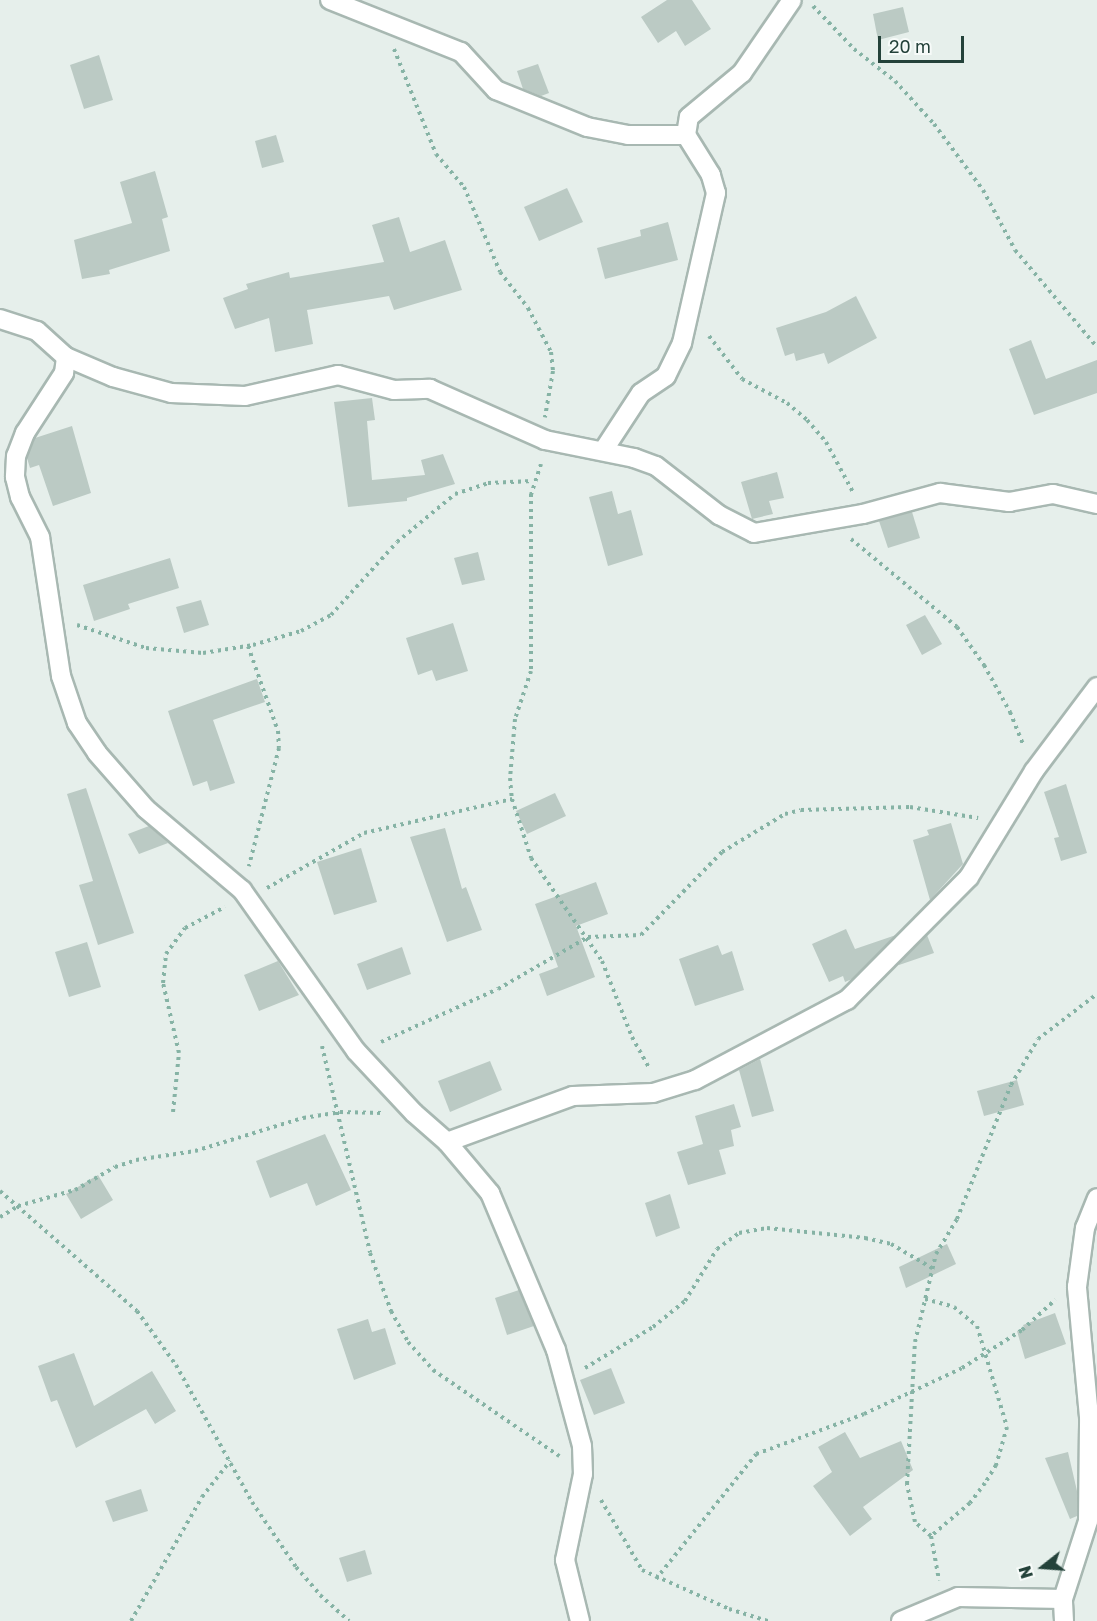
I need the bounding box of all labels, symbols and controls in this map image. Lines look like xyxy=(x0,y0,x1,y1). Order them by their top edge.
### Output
scale bar xyxy=(881,24,966,62)
text: 20 m xyxy=(889,35,931,57)
north arrow xyxy=(1013,1537,1073,1597)
text: N xyxy=(1014,1564,1037,1581)

